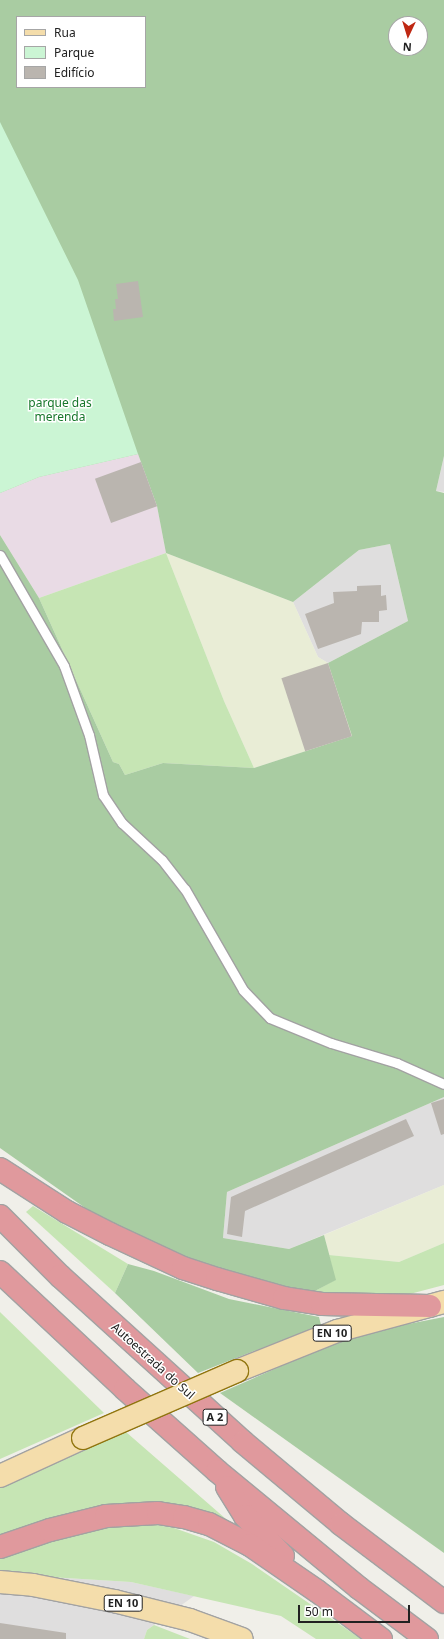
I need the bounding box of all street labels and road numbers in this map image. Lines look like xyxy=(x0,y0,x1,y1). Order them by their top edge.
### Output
street label: Autoestrada do Sul xyxy=(108,1320,198,1402)
road number: EN 10 xyxy=(312,1324,352,1342)
road number: A 2 xyxy=(202,1408,228,1426)
road number: EN 10 xyxy=(103,1594,143,1612)

